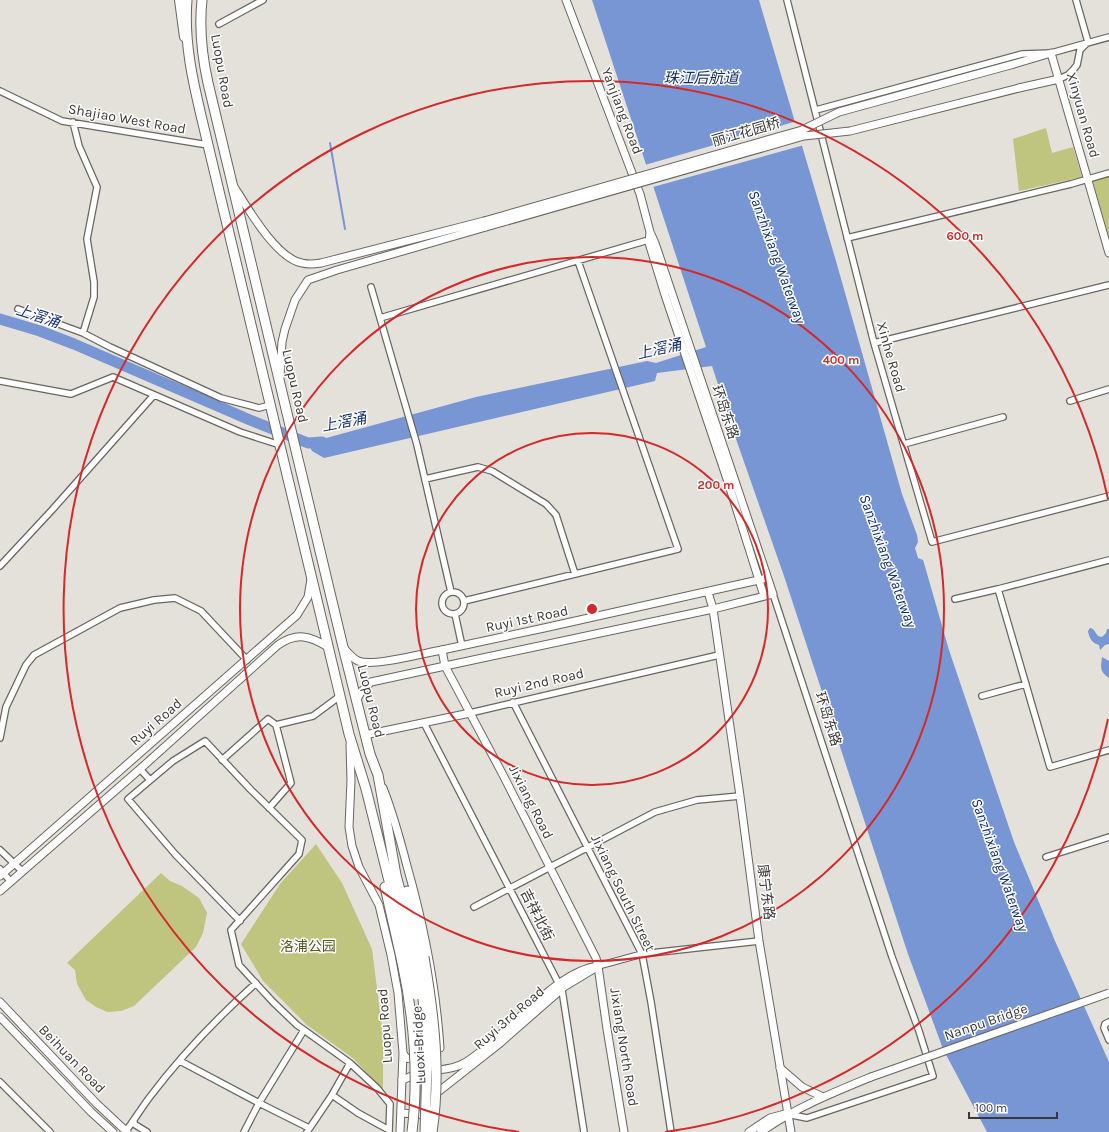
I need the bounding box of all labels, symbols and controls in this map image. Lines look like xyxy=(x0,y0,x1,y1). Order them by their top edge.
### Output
street label: Luopu Road xyxy=(207,33,237,109)
street label: Yanjiang Road xyxy=(598,65,646,157)
water label: 珠江后航道 xyxy=(663,69,740,87)
street label: Xinyuan Road xyxy=(1063,70,1103,160)
street label: Shajiao West Road xyxy=(67,100,187,138)
street label: 丽江花园桥 xyxy=(710,114,782,150)
water label: Sanzhixiang Waterway xyxy=(745,188,810,326)
text: 600 m xyxy=(947,229,983,243)
water label: 上滘涌 xyxy=(14,300,64,332)
street label: Xinhe Road xyxy=(873,320,909,394)
water label: 上滘涌 xyxy=(635,335,685,363)
street label: Luopu Road xyxy=(278,348,312,424)
text: 400 m xyxy=(823,353,859,367)
street label: 环岛东路 xyxy=(708,383,742,441)
water label: 上滘涌 xyxy=(320,408,370,435)
text: 200 m xyxy=(698,478,734,492)
water label: Sanzhixiang Waterway xyxy=(856,492,921,630)
street label: Ruyi 1st Road xyxy=(484,602,570,636)
centre of rings xyxy=(585,602,599,616)
street label: Luopu Road xyxy=(354,663,388,739)
street label: Ruyi 2nd Road xyxy=(493,664,585,702)
street label: 环岛东路 xyxy=(811,690,845,748)
street label: Ruyi Road xyxy=(127,695,185,749)
street label: Jixiang Road xyxy=(505,762,557,842)
water label: Sanzhixiang Waterway xyxy=(968,796,1033,934)
street label: Jixiang South Street xyxy=(587,831,659,955)
street label: 康宁东路 xyxy=(754,863,778,921)
street label: 吉祥北街 xyxy=(517,886,557,944)
park label: 洛浦公园 xyxy=(280,938,336,955)
street label: Ruyi 3rd Road xyxy=(470,983,548,1053)
street label: Jixiang North Road xyxy=(606,986,642,1108)
street label: Luopu Road xyxy=(374,988,396,1064)
street label: Nanpu Bridge xyxy=(942,1000,1030,1044)
street label: Luoxi Bridge xyxy=(408,1005,430,1085)
street label: Beihuan Road xyxy=(35,1021,109,1097)
scale bar xyxy=(969,1094,1057,1120)
text: 100 m xyxy=(975,1101,1007,1115)

